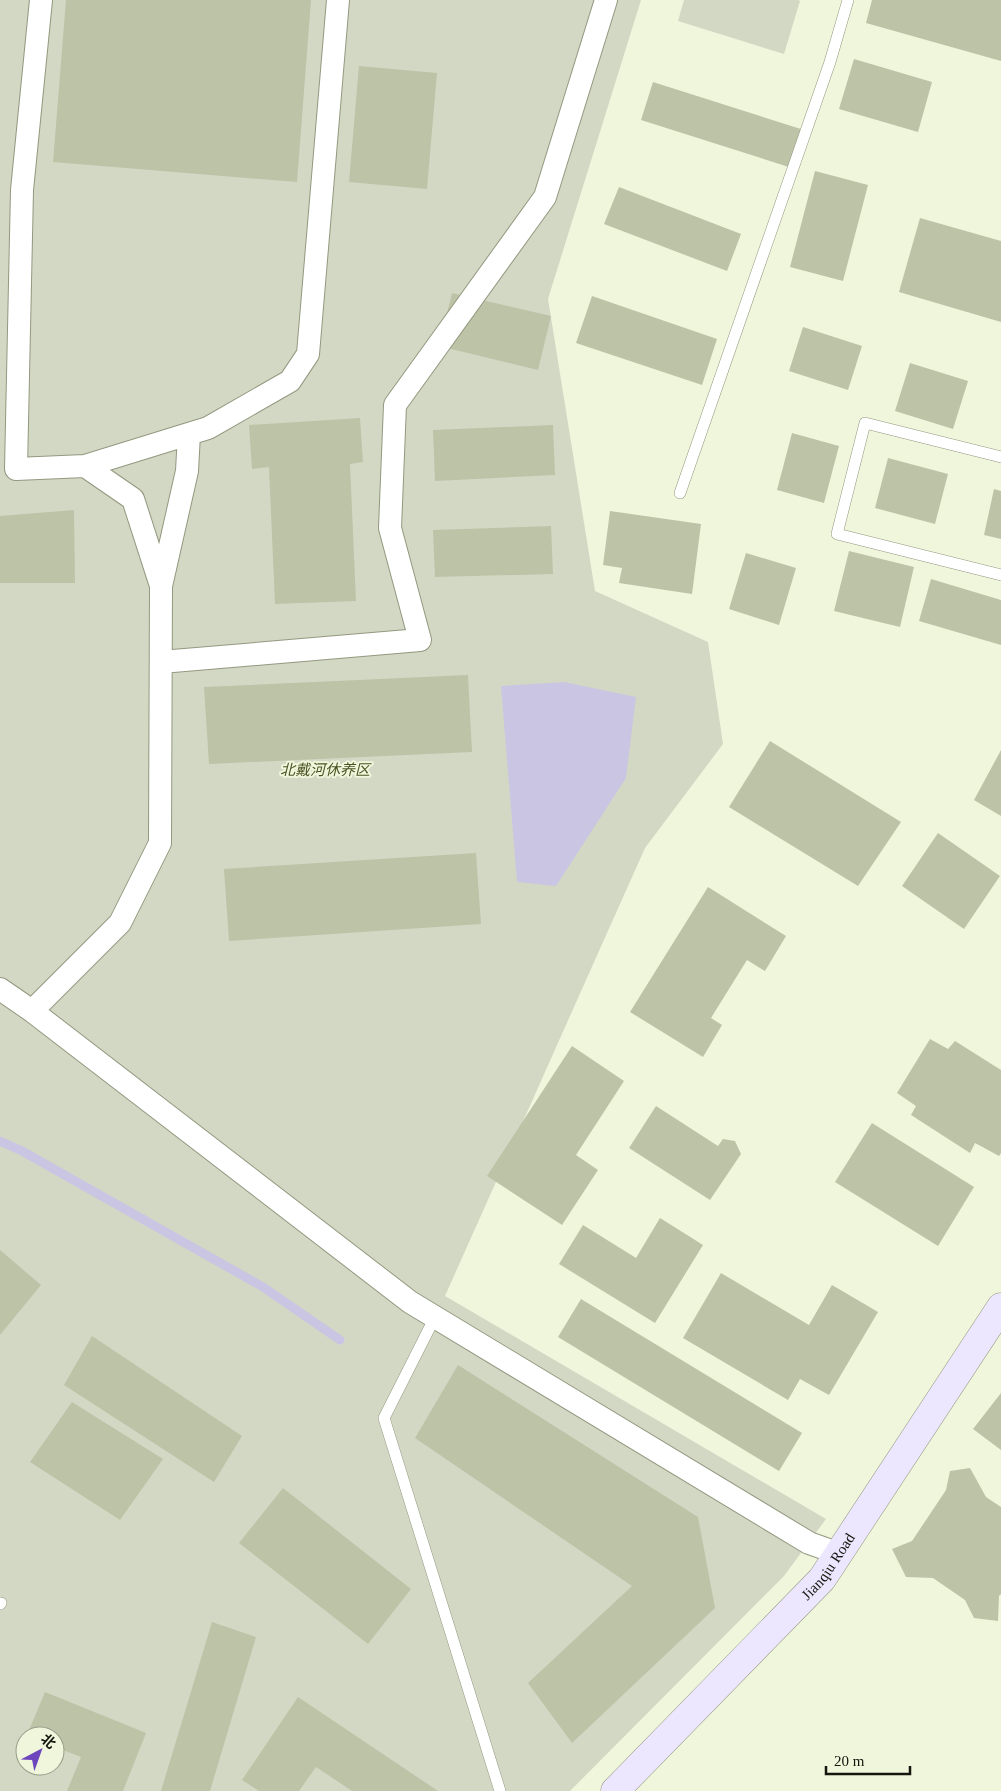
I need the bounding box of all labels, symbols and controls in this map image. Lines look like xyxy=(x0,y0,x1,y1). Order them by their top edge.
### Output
park label: 北戴河休养区 xyxy=(280,762,372,778)
street label: Jianqiu Road xyxy=(798,1530,858,1603)
north arrow xyxy=(15,1726,65,1776)
text: 北 xyxy=(38,1731,58,1752)
scale bar xyxy=(826,1744,910,1776)
text: 20 m xyxy=(834,1753,865,1769)

